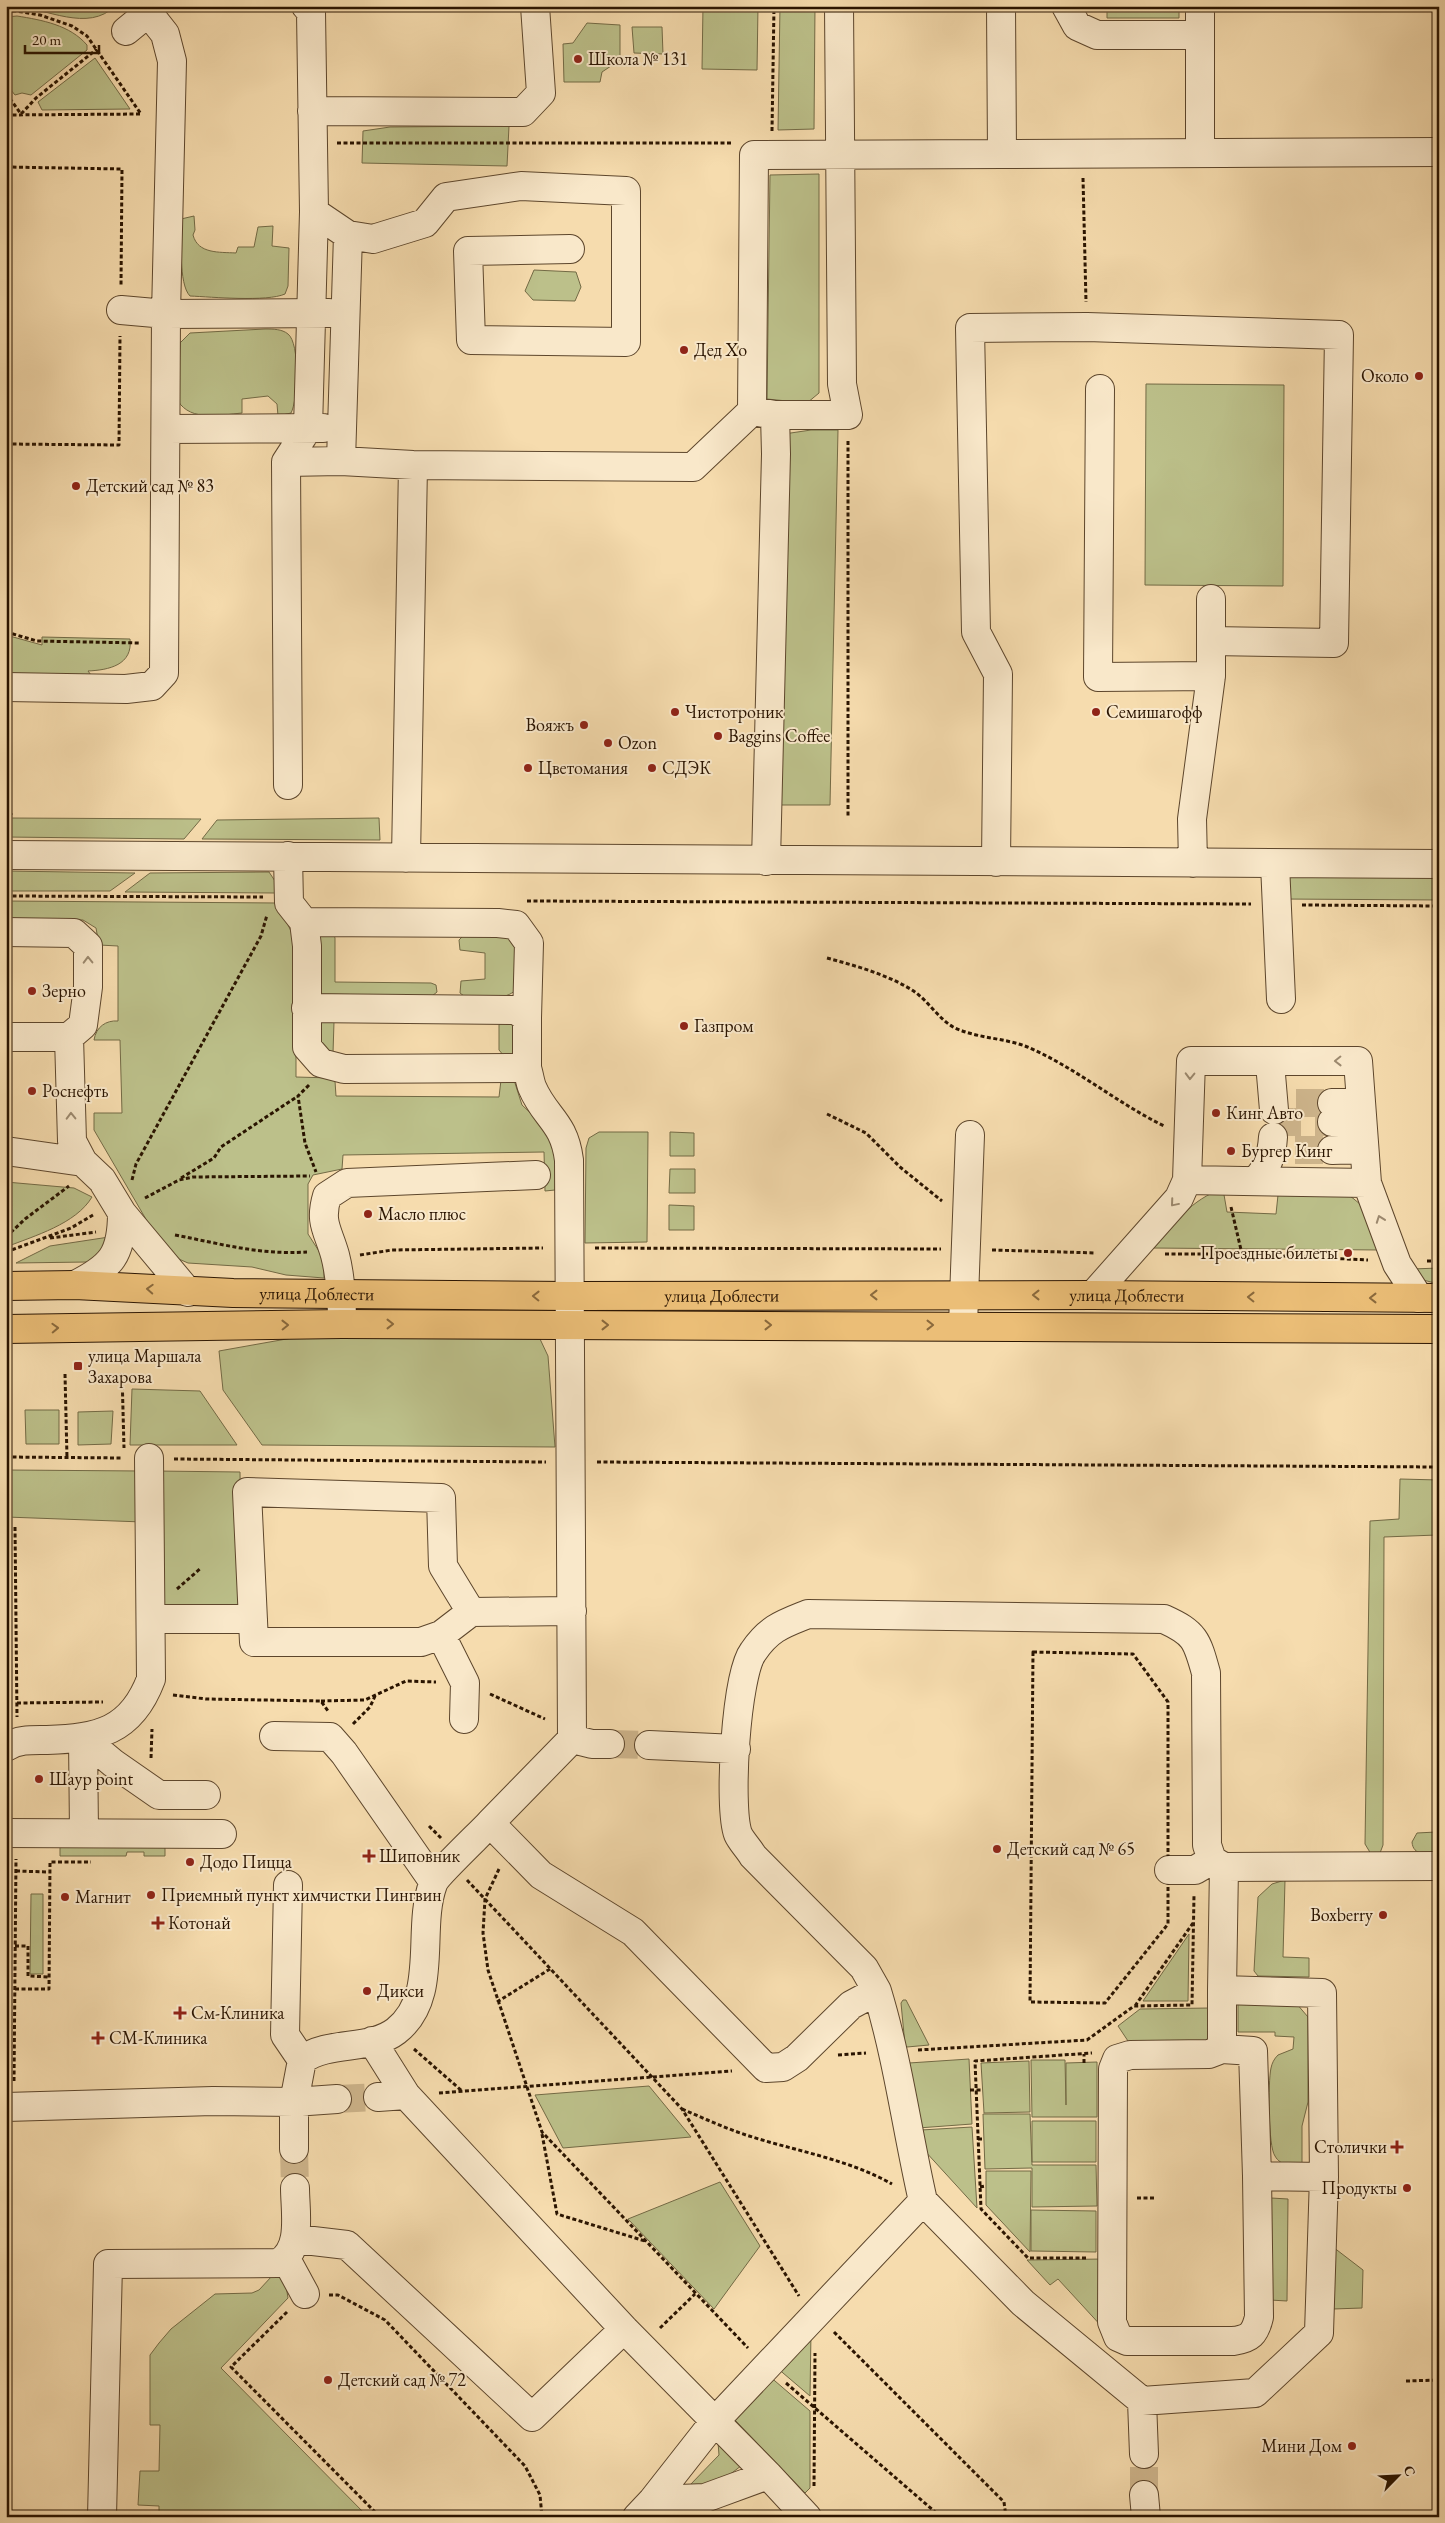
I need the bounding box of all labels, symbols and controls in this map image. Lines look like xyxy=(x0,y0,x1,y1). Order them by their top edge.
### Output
scale bar xyxy=(25,22,99,54)
text: 20 m xyxy=(32,30,61,49)
place label: Школа № 131 xyxy=(588,47,688,70)
marker: Школа № 131 xyxy=(572,53,584,65)
place label: Дед Хо xyxy=(694,338,747,361)
marker: Дед Хо xyxy=(678,344,690,356)
place label: Около xyxy=(1361,364,1409,387)
marker: Около xyxy=(1413,370,1425,382)
place label: Детский сад № 83 xyxy=(86,474,214,497)
marker: Детский сад № 83 xyxy=(70,480,82,492)
place label: Чистотроник xyxy=(685,700,784,723)
place label: Семишагофф xyxy=(1106,700,1203,723)
marker: Чистотроник xyxy=(669,706,681,718)
marker: Семишагофф xyxy=(1090,706,1102,718)
place label: Вояжъ xyxy=(526,713,574,736)
marker: Вояжъ xyxy=(578,719,590,731)
place label: Baggins Coffee xyxy=(728,724,830,747)
marker: Baggins Coffee xyxy=(712,730,724,742)
place label: Ozon xyxy=(618,731,657,754)
marker: Ozon xyxy=(602,737,614,749)
place label: Цветомания xyxy=(538,756,628,779)
place label: СДЭК xyxy=(662,756,711,779)
marker: Цветомания xyxy=(522,762,534,774)
marker: СДЭК xyxy=(646,762,658,774)
one-way arrow xyxy=(83,955,93,963)
place label: Зерно xyxy=(42,979,86,1002)
marker: Зерно xyxy=(26,985,38,997)
place label: Газпром xyxy=(694,1014,754,1037)
marker: Газпром xyxy=(678,1020,690,1032)
one-way arrow xyxy=(1334,1056,1342,1066)
one-way arrow xyxy=(1185,1072,1195,1080)
place label: Роснефть xyxy=(42,1079,108,1102)
marker: Роснефть xyxy=(26,1085,38,1097)
place label: Кинг Авто xyxy=(1226,1101,1303,1124)
marker: Кинг Авто xyxy=(1210,1107,1222,1119)
one-way arrow xyxy=(66,1112,76,1120)
place label: Бургер Кинг xyxy=(1241,1139,1333,1162)
marker: Бургер Кинг xyxy=(1225,1145,1237,1157)
one-way arrow xyxy=(1171,1198,1180,1207)
place label: Масло плюс xyxy=(378,1202,466,1225)
marker: Масло плюс xyxy=(362,1208,374,1220)
one-way arrow xyxy=(1376,1215,1386,1223)
place label: Проездные билеты xyxy=(1200,1241,1338,1264)
marker: Проездные билеты xyxy=(1342,1247,1354,1259)
street label: улица Доблести xyxy=(259,1281,375,1305)
street label: улица Доблести xyxy=(1069,1283,1185,1307)
one-way arrow xyxy=(145,1284,153,1295)
street label: улица Доблести xyxy=(664,1284,780,1307)
one-way arrow xyxy=(870,1290,878,1300)
one-way arrow xyxy=(1032,1290,1040,1300)
one-way arrow xyxy=(532,1291,540,1301)
one-way arrow xyxy=(1247,1292,1255,1302)
one-way arrow xyxy=(1368,1293,1376,1303)
one-way arrow xyxy=(387,1319,395,1329)
one-way arrow xyxy=(281,1320,289,1330)
one-way arrow xyxy=(602,1320,610,1330)
one-way arrow xyxy=(764,1320,772,1330)
one-way arrow xyxy=(927,1320,935,1330)
one-way arrow xyxy=(52,1323,59,1333)
place label: улица Маршала Захарова xyxy=(88,1344,202,1388)
marker: улица Маршала Захарова xyxy=(72,1360,84,1372)
place label: Шаур point xyxy=(49,1767,134,1790)
marker: Шаур point xyxy=(33,1773,45,1785)
place label: Детский сад № 65 xyxy=(1007,1837,1135,1860)
marker: Детский сад № 65 xyxy=(991,1843,1003,1855)
place label: Шиповник xyxy=(379,1844,461,1867)
place label: Додо Пицца xyxy=(200,1850,293,1873)
marker: Шиповник xyxy=(363,1850,375,1862)
marker: Додо Пицца xyxy=(184,1856,196,1868)
place label: Приемный пункт химчистки Пингвин xyxy=(161,1883,442,1906)
place label: Магнит xyxy=(75,1885,131,1908)
marker: Приемный пункт химчистки Пингвин xyxy=(145,1889,157,1901)
marker: Магнит xyxy=(59,1891,71,1903)
place label: Boxberry xyxy=(1310,1903,1373,1926)
marker: Boxberry xyxy=(1377,1909,1389,1921)
place label: Котонай xyxy=(168,1911,231,1934)
marker: Котонай xyxy=(152,1917,164,1929)
place label: Дикси xyxy=(377,1979,424,2002)
marker: Дикси xyxy=(361,1985,373,1997)
place label: См-Клиника xyxy=(191,2001,285,2024)
marker: См-Клиника xyxy=(173,2006,187,2020)
place label: СМ-Клиника xyxy=(109,2026,208,2049)
marker: СМ-Клиника xyxy=(91,2031,105,2045)
place label: Столички xyxy=(1314,2135,1387,2158)
marker: Столички xyxy=(1391,2141,1403,2153)
place label: Продукты xyxy=(1321,2176,1397,2199)
marker: Продукты xyxy=(1401,2182,1413,2194)
place label: Детский сад № 72 xyxy=(338,2368,466,2391)
marker: Детский сад № 72 xyxy=(322,2374,334,2386)
place label: Мини Дом xyxy=(1261,2434,1343,2457)
marker: Мини Дом xyxy=(1346,2440,1358,2452)
north arrow xyxy=(1372,2450,1422,2500)
text: С xyxy=(1400,2463,1420,2479)

